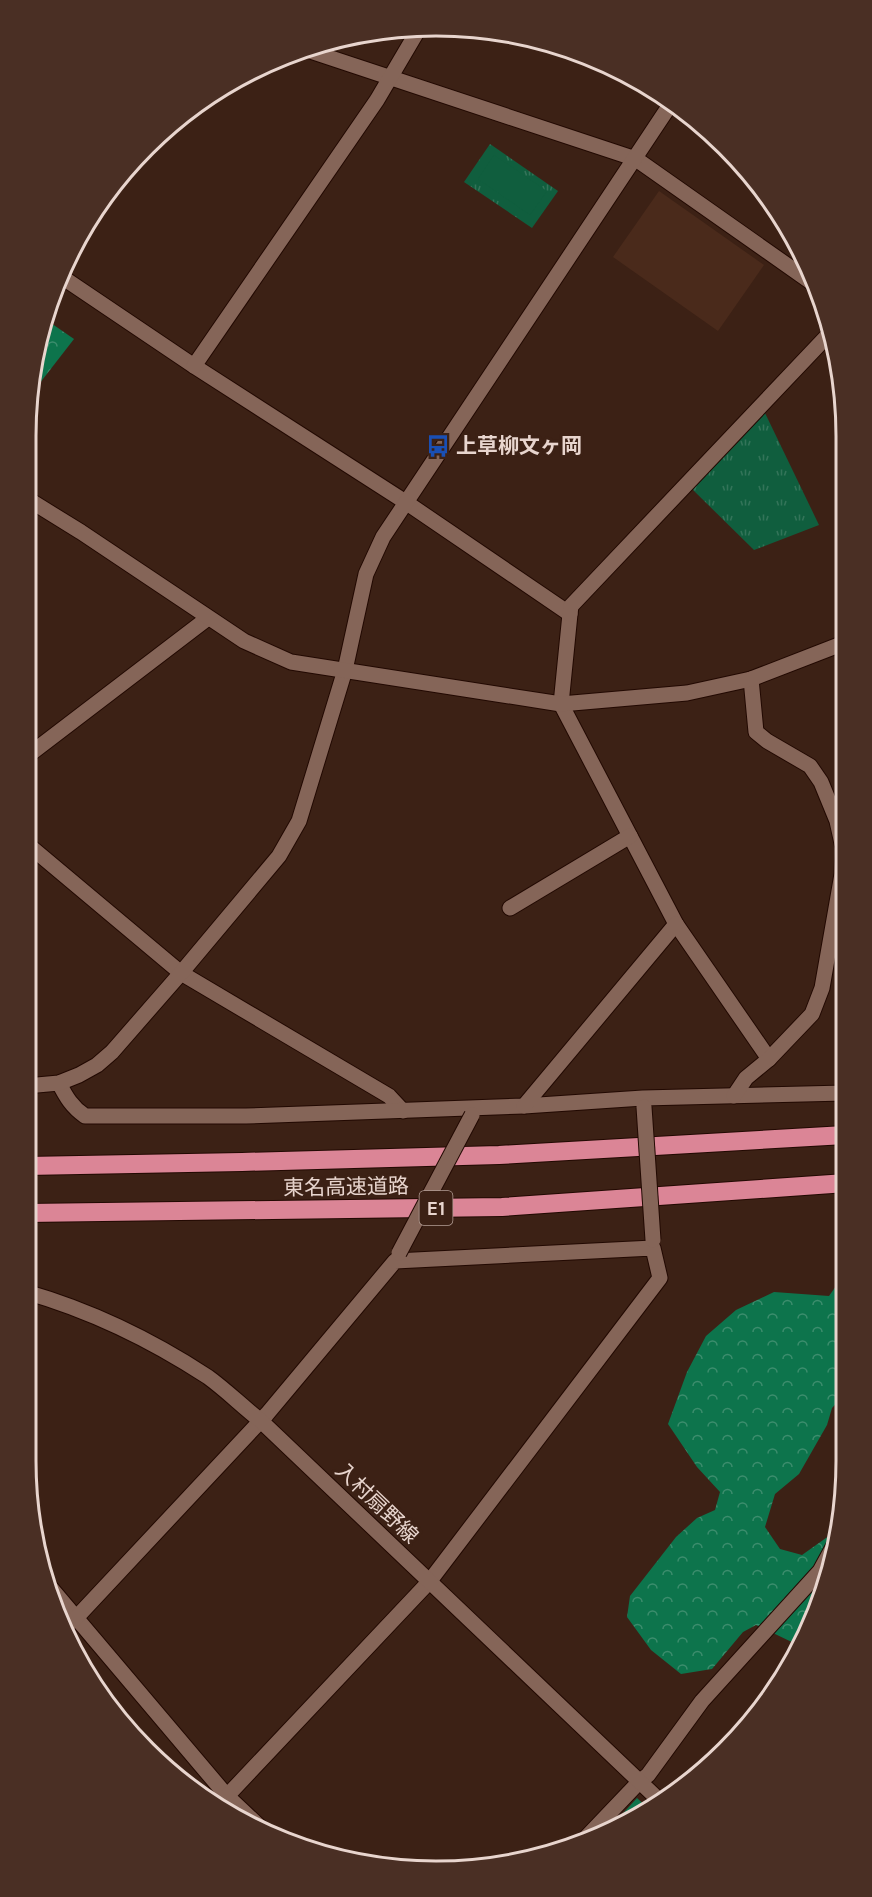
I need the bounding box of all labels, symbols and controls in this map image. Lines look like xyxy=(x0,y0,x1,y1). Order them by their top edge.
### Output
bus stop icon: 上草柳文ヶ岡 xyxy=(425,433,451,459)
place label: 上草柳文ヶ岡 xyxy=(456,434,582,458)
street label: 東名高速道路 xyxy=(283,1174,409,1200)
road number: E1 xyxy=(420,1191,452,1225)
street label: 入村扇野線 xyxy=(331,1458,423,1548)

